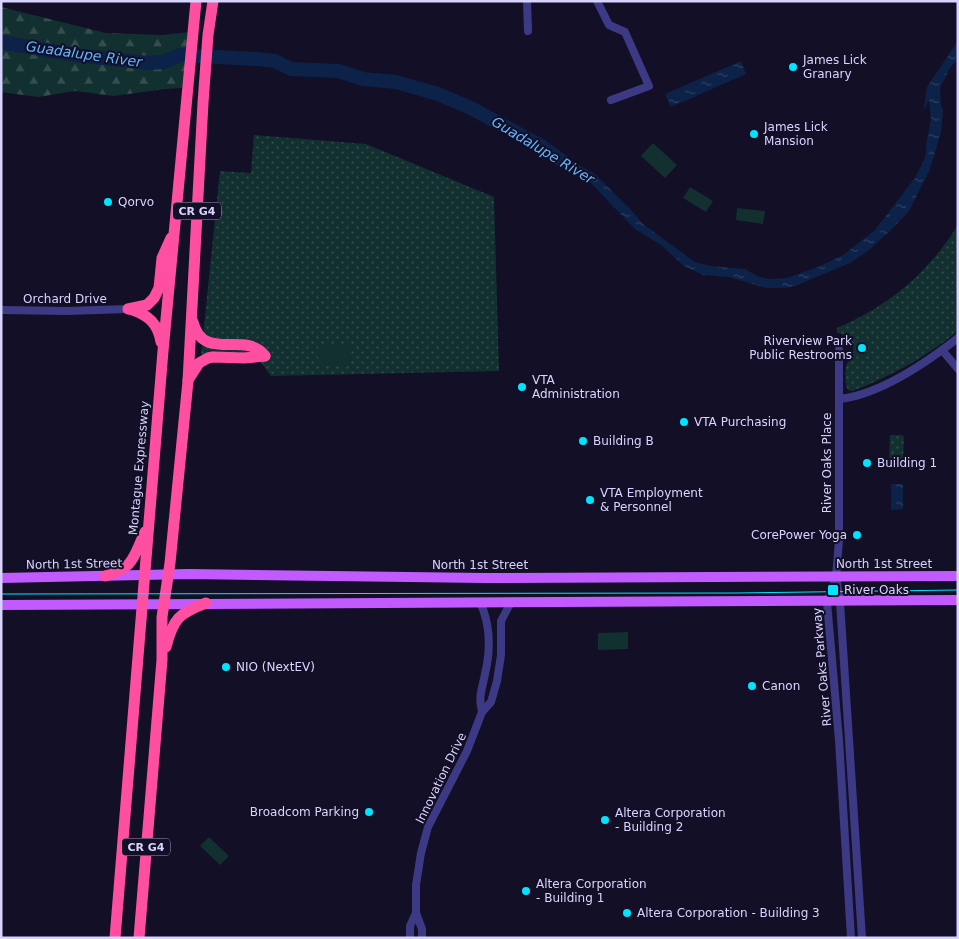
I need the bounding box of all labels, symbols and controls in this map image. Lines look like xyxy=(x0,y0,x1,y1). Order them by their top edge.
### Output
water label: Guadalupe River xyxy=(25,38,144,70)
place label: James Lick Granary xyxy=(802,53,867,81)
marker: James Lick Granary xyxy=(787,61,799,73)
water label: Guadalupe River xyxy=(489,113,598,188)
place label: James Lick Mansion xyxy=(763,120,828,148)
marker: James Lick Mansion xyxy=(748,128,760,140)
place label: Qorvo xyxy=(118,195,154,209)
marker: Qorvo xyxy=(102,196,114,208)
road number: CR G4 xyxy=(173,202,221,220)
street label: Orchard Drive xyxy=(23,292,107,306)
place label: Riverview Park Public Restrooms xyxy=(749,334,852,362)
marker: Riverview Park Public Restrooms xyxy=(856,342,868,354)
place label: VTA Administration xyxy=(532,373,620,401)
marker: VTA Administration xyxy=(516,381,528,393)
street label: Montague Expressway xyxy=(126,400,152,536)
street label: River Oaks Place xyxy=(820,413,834,513)
place label: VTA Purchasing xyxy=(694,415,786,429)
marker: VTA Purchasing xyxy=(678,416,690,428)
place label: Building B xyxy=(593,434,654,448)
marker: Building B xyxy=(577,435,589,447)
place label: Building 1 xyxy=(877,456,937,470)
marker: Building 1 xyxy=(861,457,873,469)
place label: VTA Employment & Personnel xyxy=(600,486,703,514)
marker: VTA Employment & Personnel xyxy=(584,494,596,506)
place label: CorePower Yoga xyxy=(751,528,847,542)
marker: CorePower Yoga xyxy=(851,529,863,541)
street label: North 1st Street xyxy=(26,556,123,572)
street label: North 1st Street xyxy=(836,557,932,571)
street label: North 1st Street xyxy=(432,558,528,572)
marker: River Oaks xyxy=(826,583,840,597)
place label: River Oaks xyxy=(844,583,909,597)
street label: River Oaks Parkway xyxy=(810,607,834,727)
place label: NIO (NextEV) xyxy=(236,660,315,674)
marker: NIO (NextEV) xyxy=(220,661,232,673)
place label: Canon xyxy=(762,679,800,693)
marker: Canon xyxy=(746,680,758,692)
street label: Innovation Drive xyxy=(413,730,469,826)
place label: Broadcom Parking xyxy=(250,805,359,819)
marker: Broadcom Parking xyxy=(363,806,375,818)
place label: Altera Corporation - Building 2 xyxy=(615,806,726,834)
marker: Altera Corporation - Building 2 xyxy=(599,814,611,826)
road number: CR G4 xyxy=(122,839,170,856)
place label: Altera Corporation - Building 1 xyxy=(536,877,647,905)
marker: Altera Corporation - Building 1 xyxy=(520,885,532,897)
place label: Altera Corporation - Building 3 xyxy=(637,906,820,920)
marker: Altera Corporation - Building 3 xyxy=(621,907,633,919)

